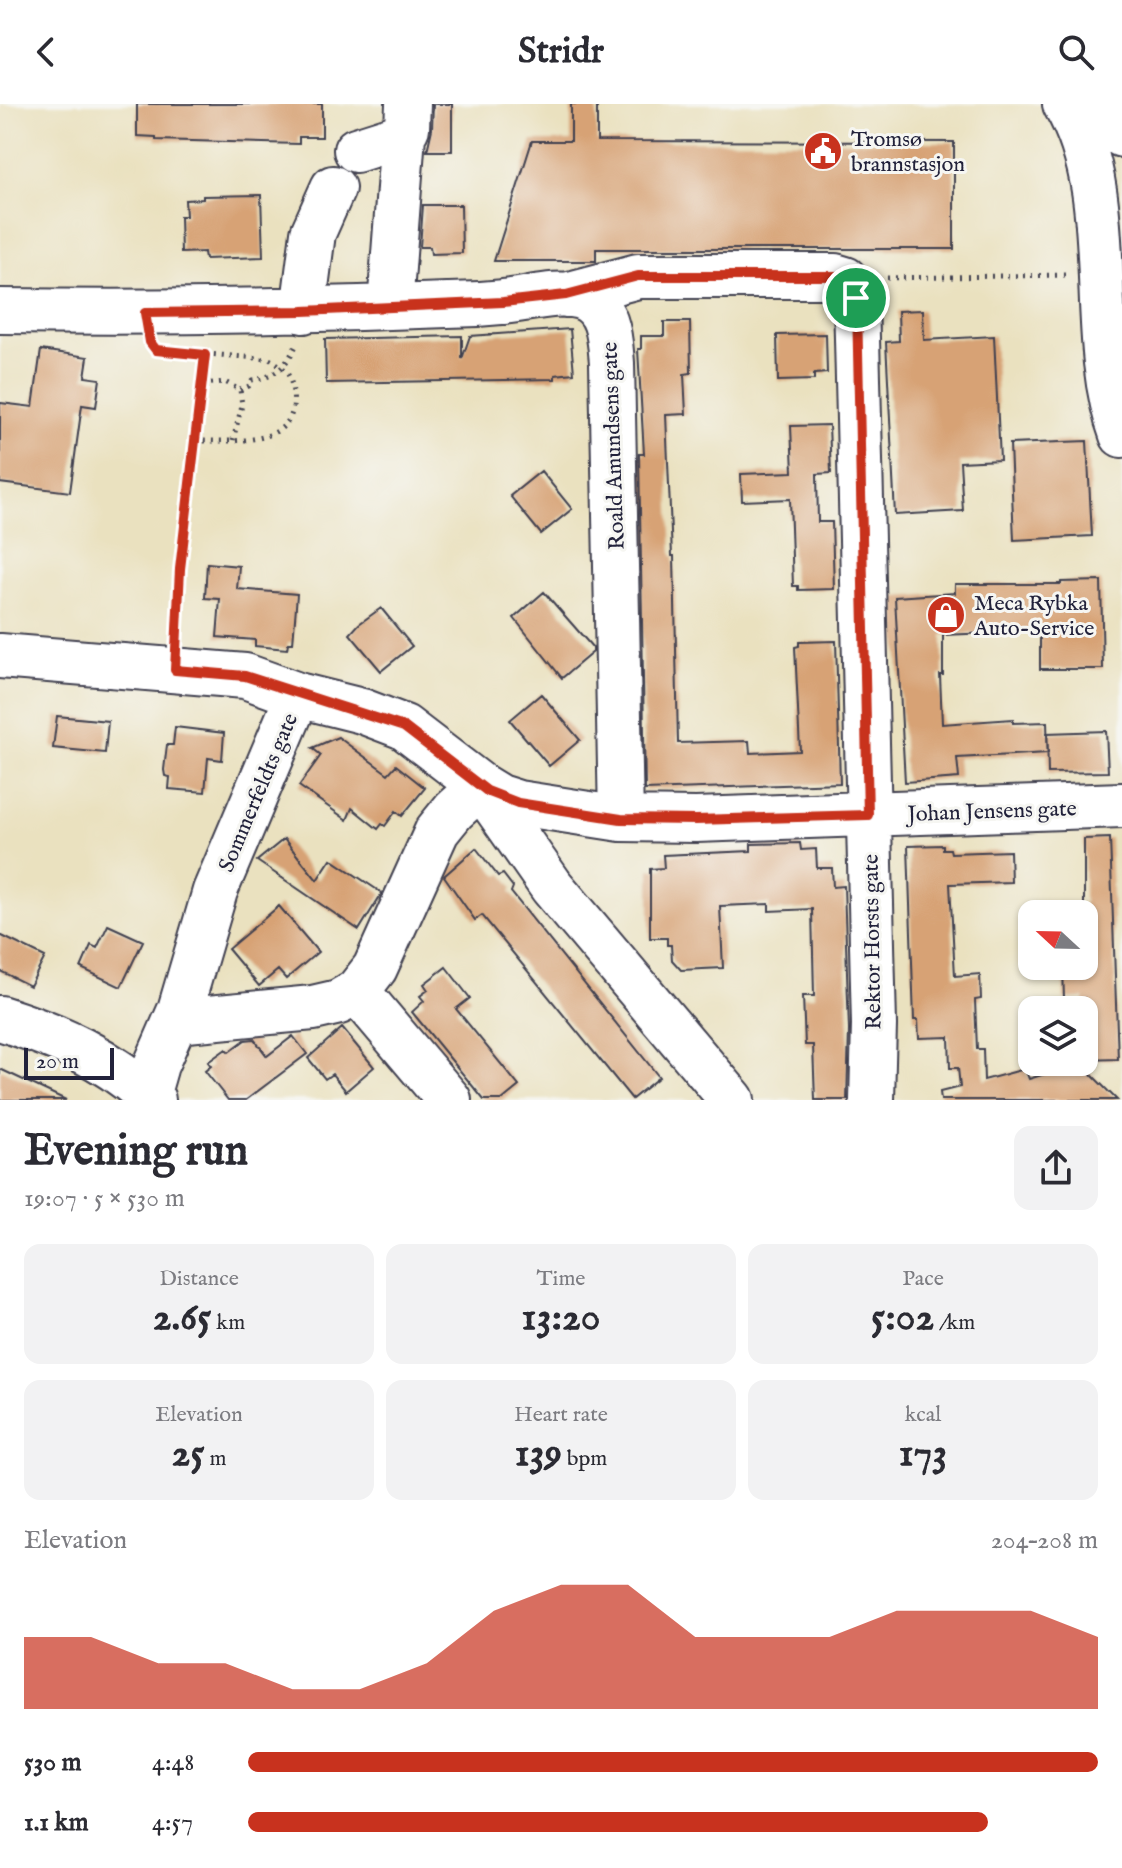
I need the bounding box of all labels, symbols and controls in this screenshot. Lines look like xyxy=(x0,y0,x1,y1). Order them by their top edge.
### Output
text: Stridr xyxy=(518,29,604,75)
icon: back xyxy=(24,30,68,74)
icon: search xyxy=(1054,30,1098,74)
place label: Tromsø brannstasjon xyxy=(851,126,965,179)
public building icon: Tromsø brannstasjon xyxy=(802,130,844,172)
pin xyxy=(822,264,890,332)
icon: arrive xyxy=(834,276,878,320)
street label: Roald Amundsens gate xyxy=(596,341,632,550)
place label: Meca Rybka Auto-Service xyxy=(973,590,1094,643)
shop icon: Meca Rybka Auto-Service xyxy=(925,594,967,636)
street label: Sommerfeldts gate xyxy=(213,709,305,877)
street label: Johan Jensens gate xyxy=(904,795,1077,829)
street label: Rektor Horsts gate xyxy=(857,854,889,1030)
north arrow xyxy=(1018,900,1098,980)
map controls xyxy=(1018,900,1098,1076)
button: layers xyxy=(1018,996,1098,1076)
scale bar xyxy=(24,1044,114,1080)
text: 20 m xyxy=(36,1048,79,1076)
text: Evening run xyxy=(24,1124,248,1180)
button: share xyxy=(1014,1126,1098,1210)
text: 19:07 · 5 × 530 m xyxy=(24,1182,185,1215)
text: Distance xyxy=(159,1265,239,1293)
text: Time xyxy=(537,1265,585,1293)
text: Pace xyxy=(902,1265,944,1293)
text: 2.65 xyxy=(153,1293,212,1344)
text: 13:20 xyxy=(522,1293,600,1344)
text: 5:02 xyxy=(871,1293,934,1344)
text: km xyxy=(212,1309,245,1337)
text: /km xyxy=(934,1309,975,1337)
text: Elevation xyxy=(155,1401,243,1429)
text: Heart rate xyxy=(514,1401,608,1429)
text: kcal xyxy=(905,1401,941,1429)
text: 25 xyxy=(172,1429,205,1480)
text: 139 xyxy=(515,1429,562,1480)
text: 173 xyxy=(899,1429,947,1480)
text: m xyxy=(205,1445,226,1473)
text: bpm xyxy=(562,1445,607,1473)
text: Elevation xyxy=(24,1524,127,1557)
text: 204–208 m xyxy=(991,1524,1098,1557)
text: 530 m xyxy=(24,1746,82,1779)
text: 4:48 xyxy=(152,1746,195,1779)
text: 1.1 km xyxy=(24,1806,89,1839)
text: 4:57 xyxy=(152,1806,193,1839)

